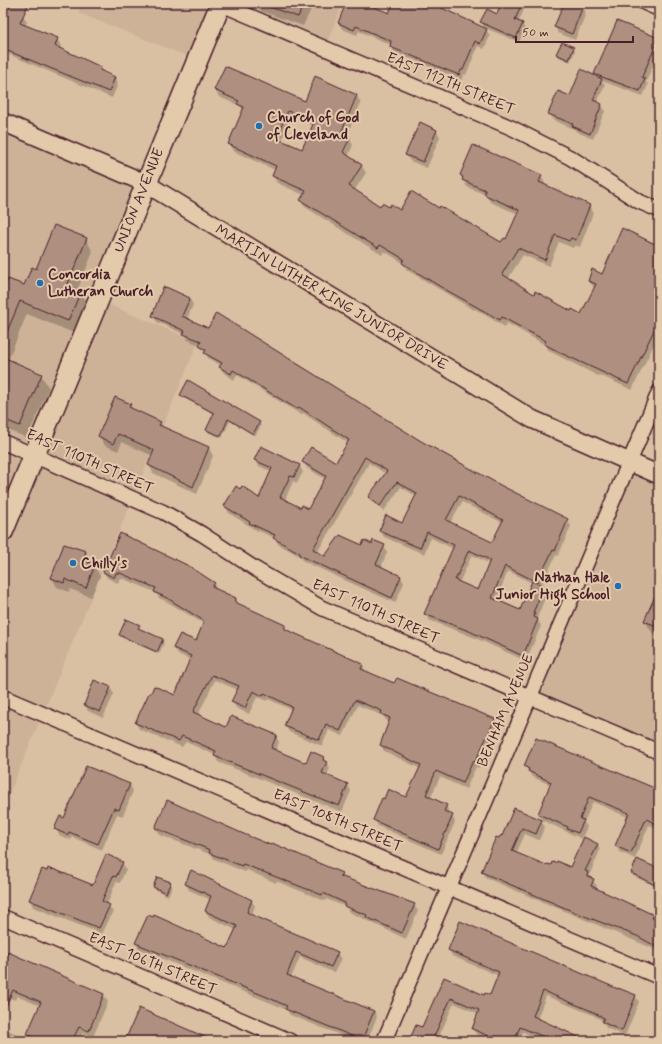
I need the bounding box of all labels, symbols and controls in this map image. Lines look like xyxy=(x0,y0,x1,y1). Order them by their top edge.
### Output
scale bar xyxy=(516,18,633,44)
text: 50 m xyxy=(522,25,549,41)
street label: EAST 112TH STREET xyxy=(383,48,518,120)
place label: Church of God of Cleveland xyxy=(267,108,359,145)
marker: Church of God of Cleveland xyxy=(254,121,264,131)
street label: UNION AVENUE xyxy=(109,145,169,256)
street label: MARTIN LUTHER KING JUNIOR DRIVE xyxy=(211,220,452,376)
place label: Concordia Lutheran Church xyxy=(48,265,153,302)
marker: Concordia Lutheran Church xyxy=(35,278,45,288)
street label: EAST 110TH STREET xyxy=(23,425,157,499)
place label: Chilly's xyxy=(81,554,128,574)
marker: Chilly's xyxy=(68,558,78,568)
place label: Nathan Hale Junior High School xyxy=(496,568,610,607)
street label: EAST 110TH STREET xyxy=(309,575,443,649)
marker: Nathan Hale Junior High School xyxy=(613,581,623,591)
street label: BENHAM AVENUE xyxy=(473,650,539,770)
street label: EAST 108TH STREET xyxy=(270,785,405,857)
street label: EAST 106TH STREET xyxy=(85,928,220,1000)

